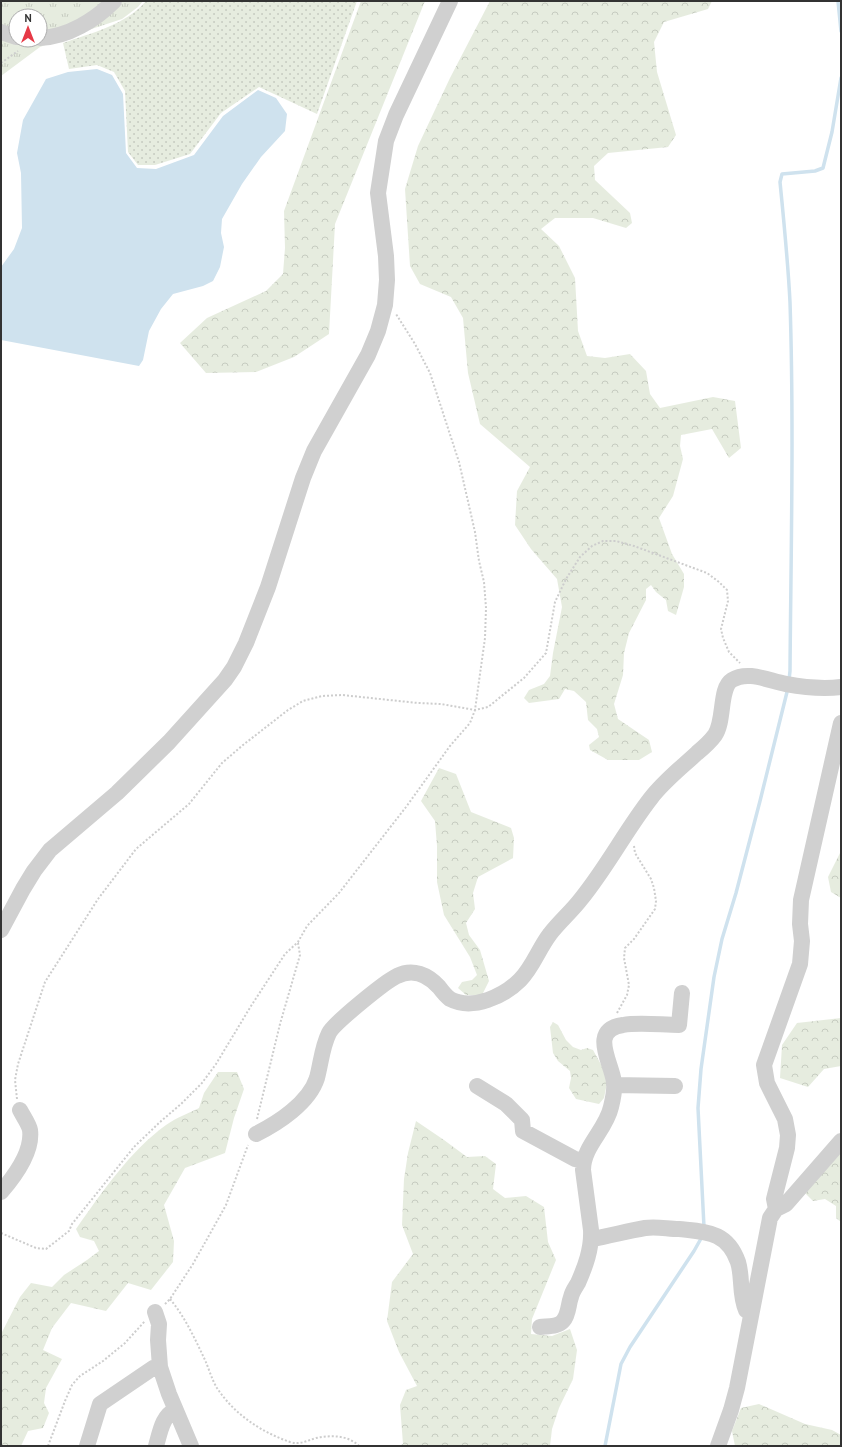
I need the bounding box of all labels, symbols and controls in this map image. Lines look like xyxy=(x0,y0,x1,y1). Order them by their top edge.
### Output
north arrow xyxy=(8,8,48,48)
text: N xyxy=(24,11,32,25)

